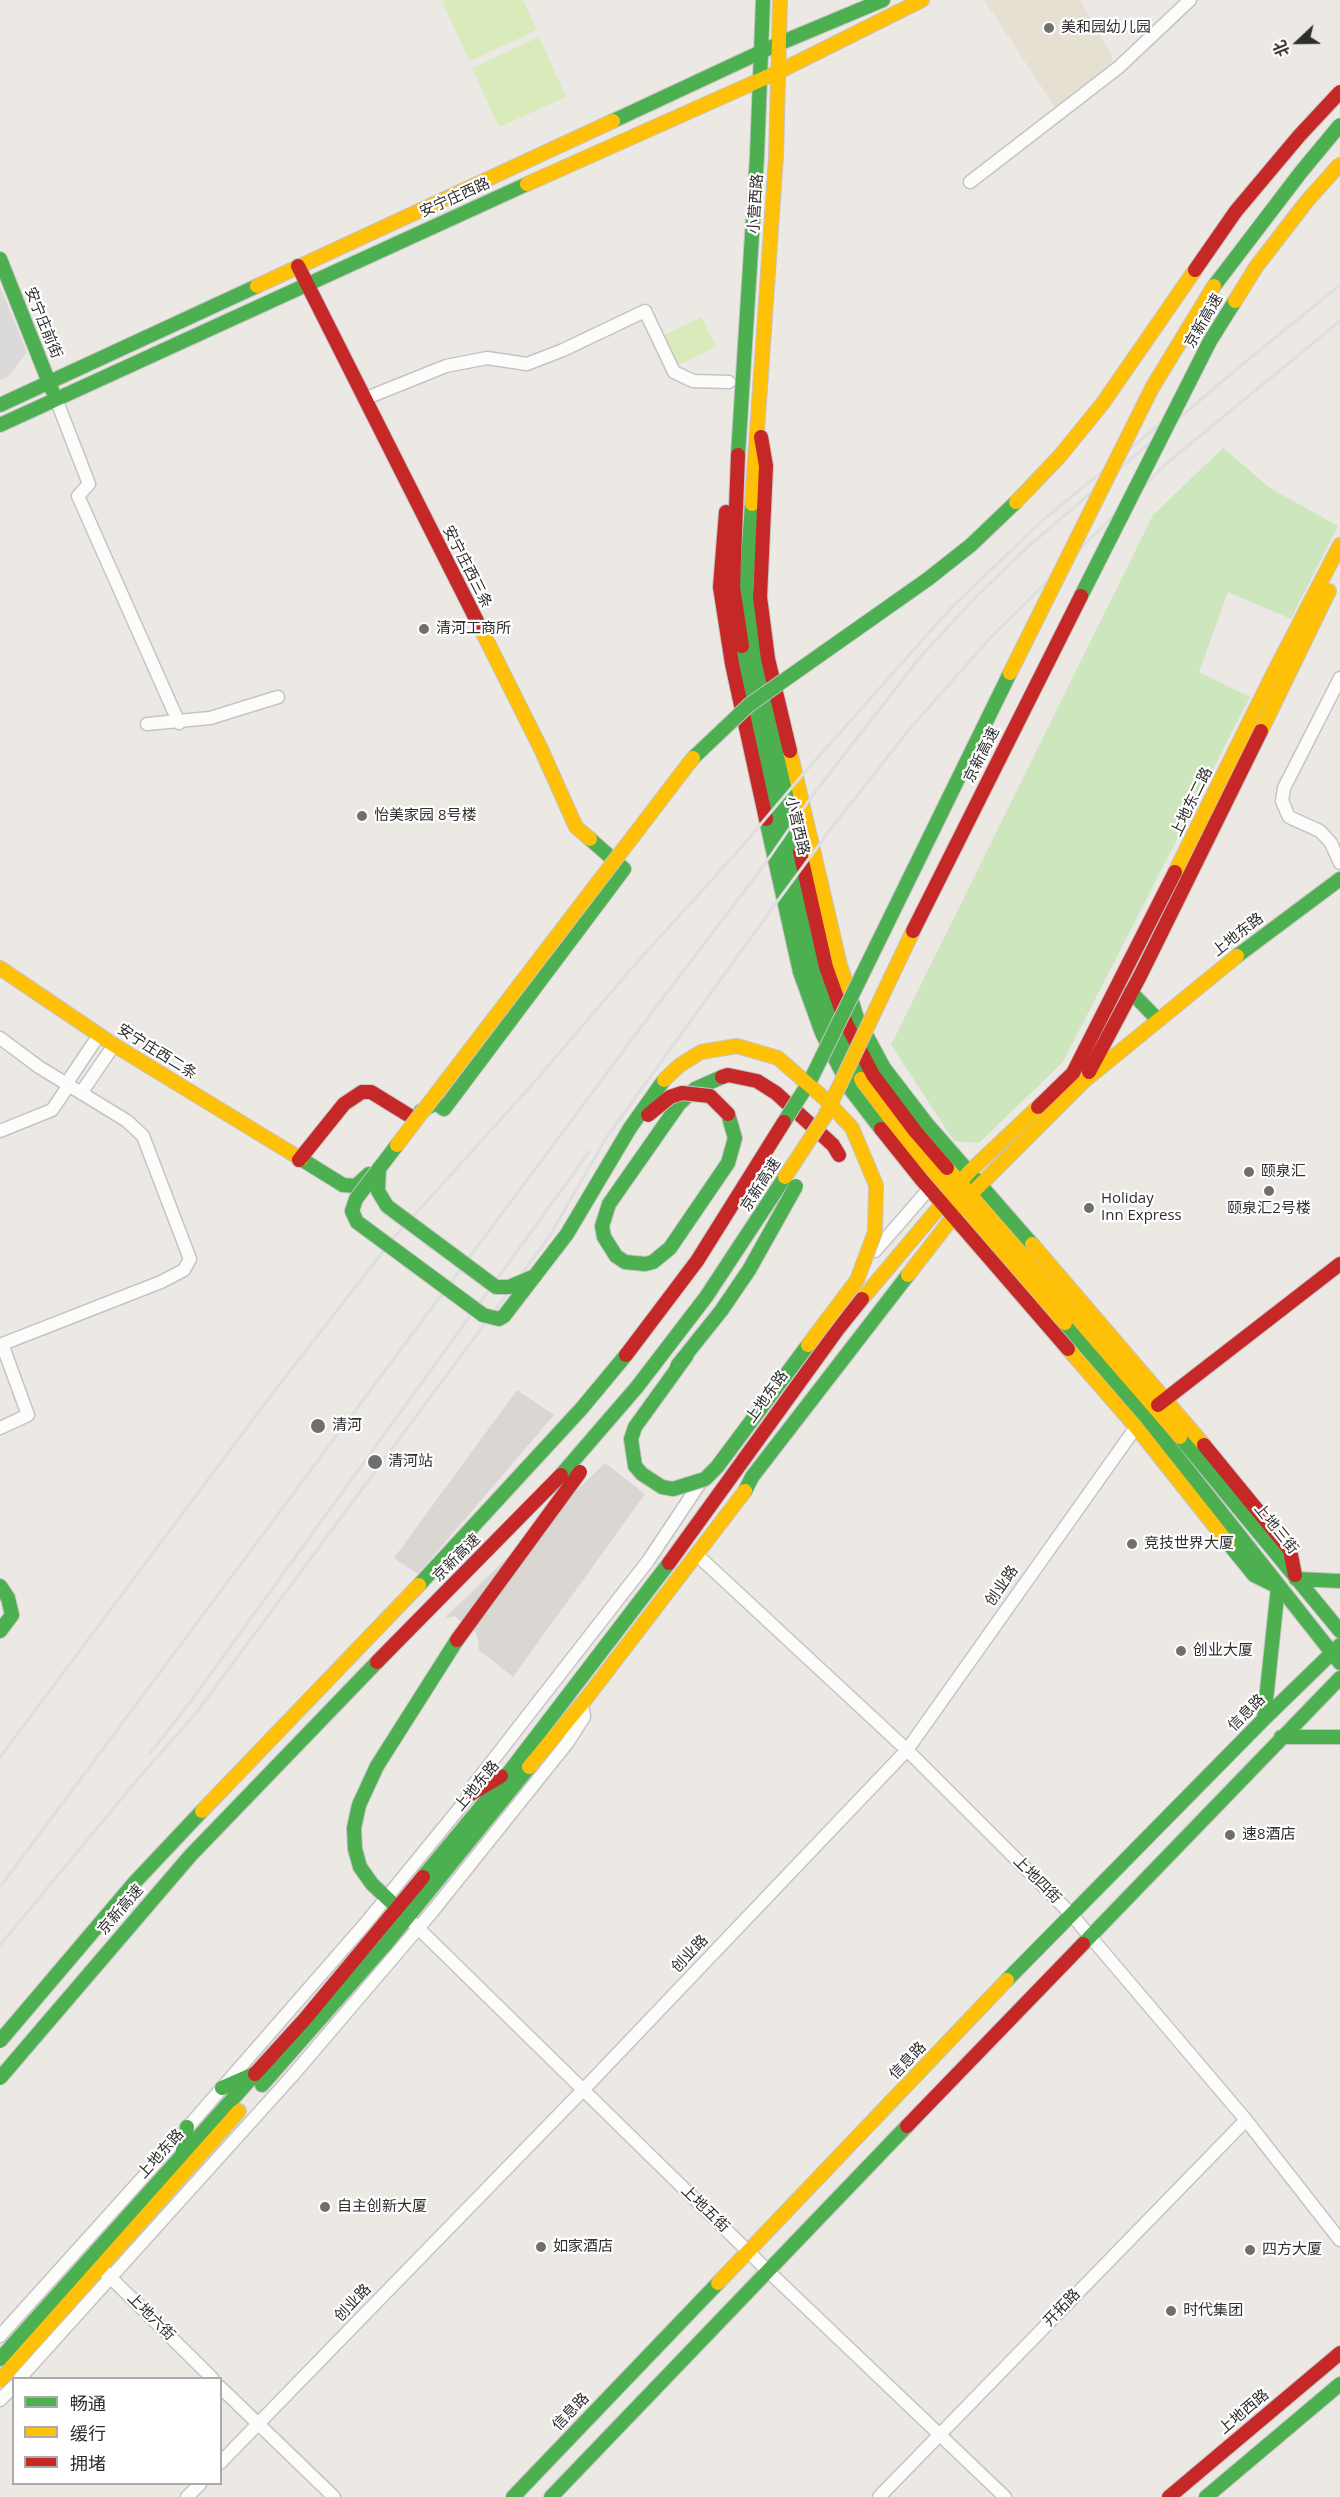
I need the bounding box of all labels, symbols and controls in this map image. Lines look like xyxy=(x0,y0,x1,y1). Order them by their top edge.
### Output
north arrow xyxy=(1268,12,1328,72)
place label: 美和园幼儿园 xyxy=(1061,19,1151,37)
marker: 美和园幼儿园 xyxy=(1042,21,1056,35)
text: 北 xyxy=(1268,37,1295,60)
street label: 小营西路 xyxy=(745,173,767,235)
street label: 安宁庄西路 xyxy=(417,175,493,221)
street label: 安宁庄前街 xyxy=(21,285,65,361)
street label: 京新高速 xyxy=(1181,291,1227,351)
street label: 安宁庄西三条 xyxy=(439,523,495,611)
place label: 清河工商所 xyxy=(436,620,511,638)
marker: 清河工商所 xyxy=(417,622,431,636)
street label: 京新高速 xyxy=(960,724,1004,786)
street label: 上地东二路 xyxy=(1167,764,1217,840)
street label: 小营西路 xyxy=(781,795,813,857)
place label: 怡美家园 8号楼 xyxy=(374,807,476,825)
marker: 怡美家园 8号楼 xyxy=(355,809,369,823)
street label: 上地东路 xyxy=(1209,909,1267,961)
street label: 安宁庄西二条 xyxy=(114,1021,200,1083)
street label: 京新高速 xyxy=(737,1155,785,1215)
place label: 颐泉汇 xyxy=(1261,1163,1306,1181)
marker: 颐泉汇 xyxy=(1242,1165,1256,1179)
marker: 颐泉汇2号楼 xyxy=(1262,1184,1276,1198)
place label: Holiday Inn Express xyxy=(1101,1190,1182,1225)
place label: 颐泉汇2号楼 xyxy=(1227,1200,1311,1218)
marker: Holiday Inn Express xyxy=(1082,1201,1096,1215)
street label: 上地东路 xyxy=(742,1367,792,1427)
marker: 清河 xyxy=(309,1417,327,1435)
place label: 清河 xyxy=(332,1417,362,1435)
marker: 清河站 xyxy=(366,1453,384,1471)
place label: 清河站 xyxy=(388,1453,433,1471)
street label: 上地三街 xyxy=(1250,1500,1302,1558)
street label: 京新高速 xyxy=(429,1530,485,1586)
place label: 竞技世界大厦 xyxy=(1144,1535,1234,1553)
marker: 竞技世界大厦 xyxy=(1125,1537,1139,1551)
street label: 创业路 xyxy=(982,1562,1022,1610)
place label: 创业大厦 xyxy=(1193,1642,1253,1660)
marker: 创业大厦 xyxy=(1174,1644,1188,1658)
street label: 信息路 xyxy=(1225,1691,1269,1735)
street label: 上地东路 xyxy=(451,1757,503,1815)
place label: 速8酒店 xyxy=(1242,1826,1296,1844)
marker: 速8酒店 xyxy=(1223,1828,1237,1842)
street label: 上地四街 xyxy=(1009,1852,1065,1908)
street label: 京新高速 xyxy=(95,1881,147,1939)
street label: 创业路 xyxy=(668,1932,712,1976)
street label: 信息路 xyxy=(886,2039,930,2083)
street label: 上地东路 xyxy=(134,2126,188,2182)
street label: 上地五街 xyxy=(677,2182,733,2236)
place label: 自主创新大厦 xyxy=(337,2198,427,2216)
marker: 自主创新大厦 xyxy=(318,2200,332,2214)
place label: 如家酒店 xyxy=(553,2238,613,2256)
marker: 如家酒店 xyxy=(534,2240,548,2254)
place label: 四方大厦 xyxy=(1262,2241,1322,2259)
marker: 四方大厦 xyxy=(1243,2243,1257,2257)
street label: 创业路 xyxy=(331,2281,375,2325)
street label: 开拓路 xyxy=(1040,2286,1084,2330)
street label: 上地六街 xyxy=(123,2289,179,2345)
place label: 时代集团 xyxy=(1183,2302,1243,2320)
marker: 时代集团 xyxy=(1164,2304,1178,2318)
legend xyxy=(12,2377,222,2485)
street label: 上地西路 xyxy=(1215,2386,1273,2438)
street label: 信息路 xyxy=(549,2390,593,2434)
text: 畅通 xyxy=(70,2391,106,2415)
text: 缓行 xyxy=(70,2421,106,2445)
text: 拥堵 xyxy=(70,2451,106,2475)

